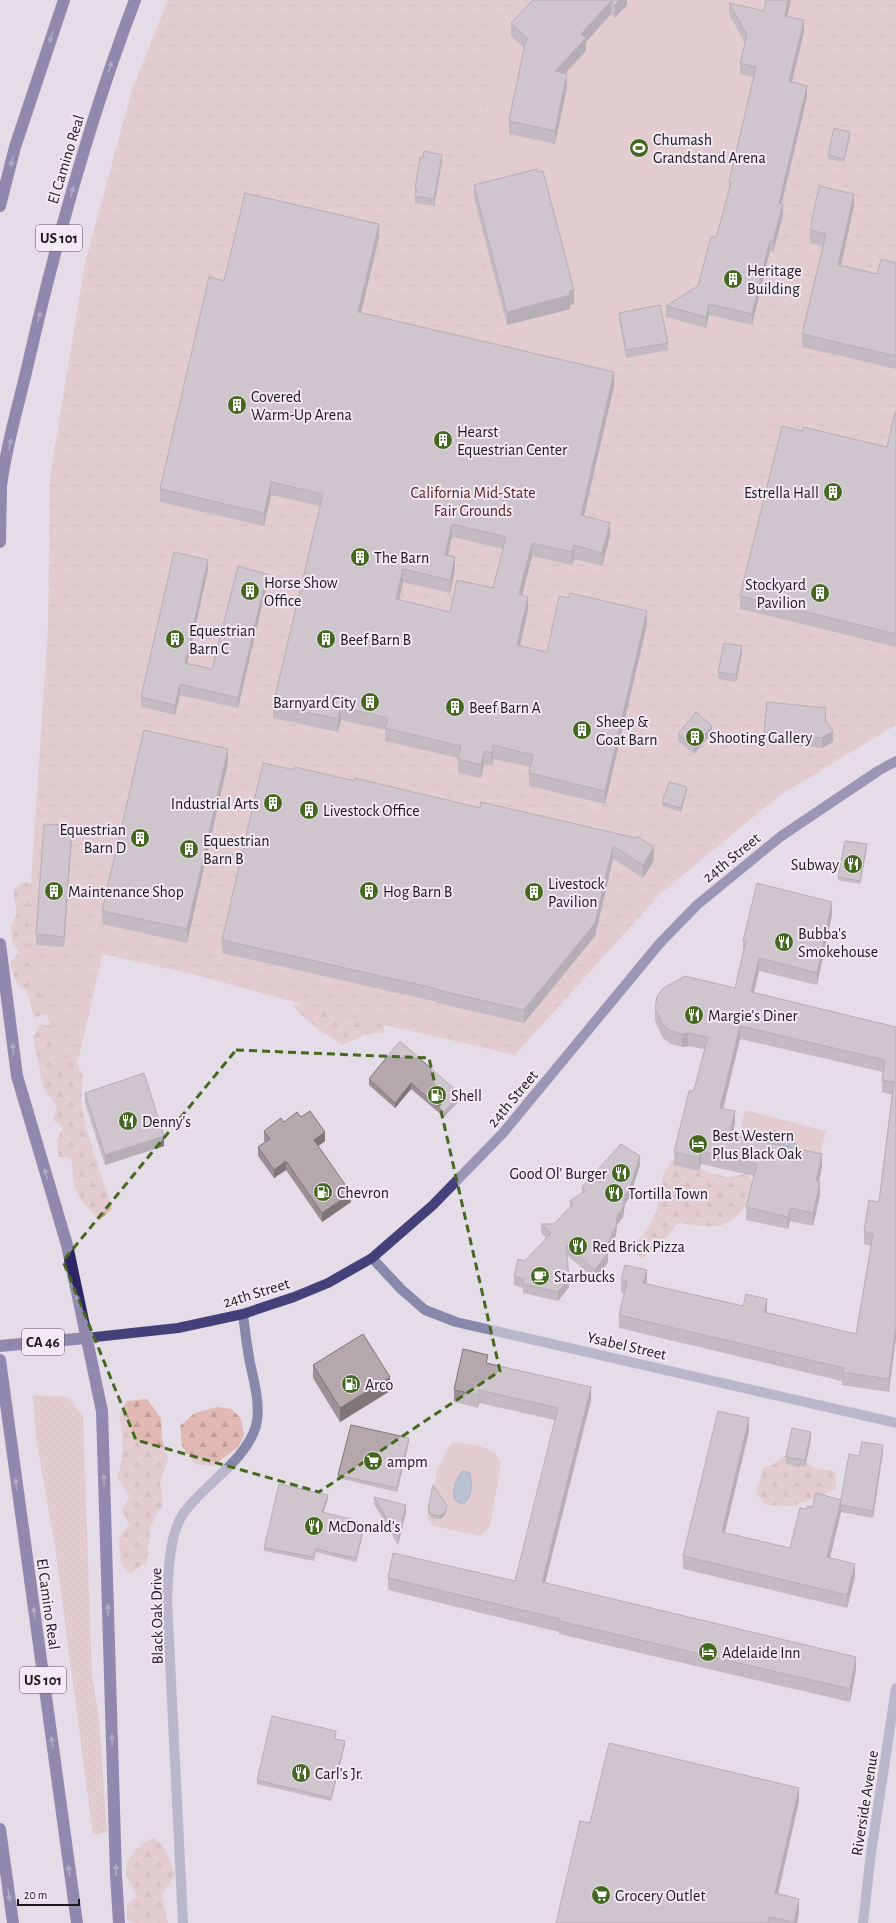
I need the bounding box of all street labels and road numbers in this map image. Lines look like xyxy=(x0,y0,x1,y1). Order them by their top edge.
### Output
street label: El Camino Real xyxy=(45,113,87,206)
road number: US 101 xyxy=(36,225,82,251)
street label: 24th Street xyxy=(700,830,763,886)
street label: 24th Street xyxy=(485,1067,541,1130)
street label: 24th Street xyxy=(221,1275,291,1311)
road number: CA 46 xyxy=(22,1329,64,1355)
street label: Ysabel Street xyxy=(586,1329,668,1363)
street label: El Camino Real xyxy=(34,1557,62,1651)
street label: Black Oak Drive xyxy=(148,1567,166,1665)
road number: US 101 xyxy=(20,1667,66,1693)
street label: Riverside Avenue xyxy=(849,1749,881,1857)

